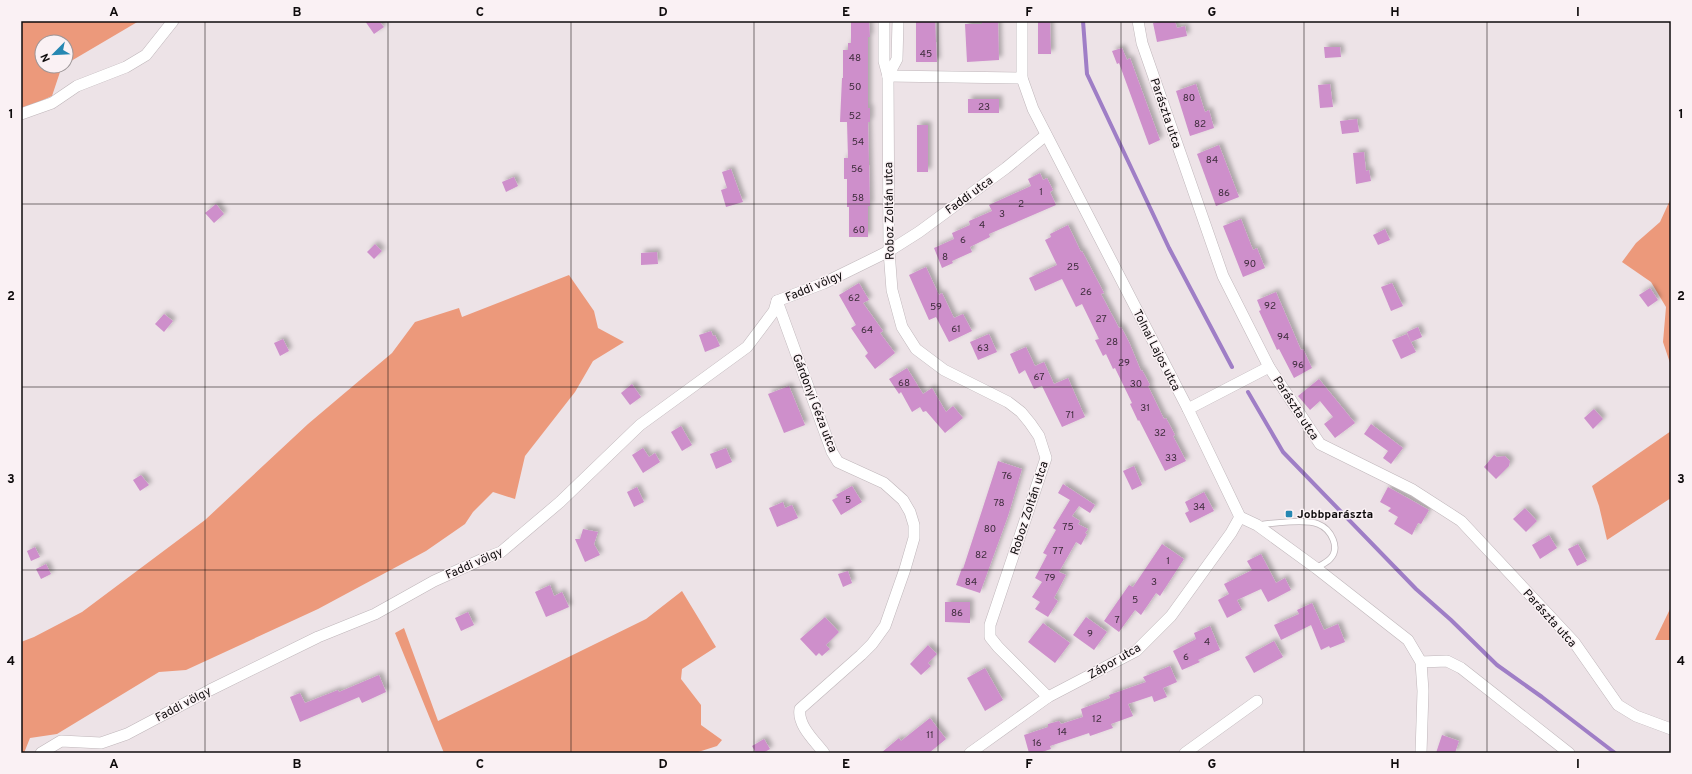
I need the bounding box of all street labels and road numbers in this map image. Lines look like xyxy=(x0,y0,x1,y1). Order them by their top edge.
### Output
street label: Parászta utca xyxy=(1146,76,1185,151)
street label: Roboz Zoltán utca xyxy=(881,162,899,260)
street label: Faddi utca xyxy=(943,173,997,218)
street label: Faddi völgy xyxy=(783,268,846,306)
street label: Tolnai Lajos utca xyxy=(1129,307,1184,394)
street label: Gárdonyi Géza utca xyxy=(788,352,840,455)
street label: Parászta utca xyxy=(1269,373,1322,444)
street label: Roboz Zoltán utca xyxy=(1007,459,1053,557)
street label: Faddi völgy xyxy=(443,544,506,584)
street label: Parászta utca xyxy=(1519,586,1580,651)
street label: Zápor utca xyxy=(1085,640,1144,683)
street label: Faddi völgy xyxy=(153,683,214,726)

